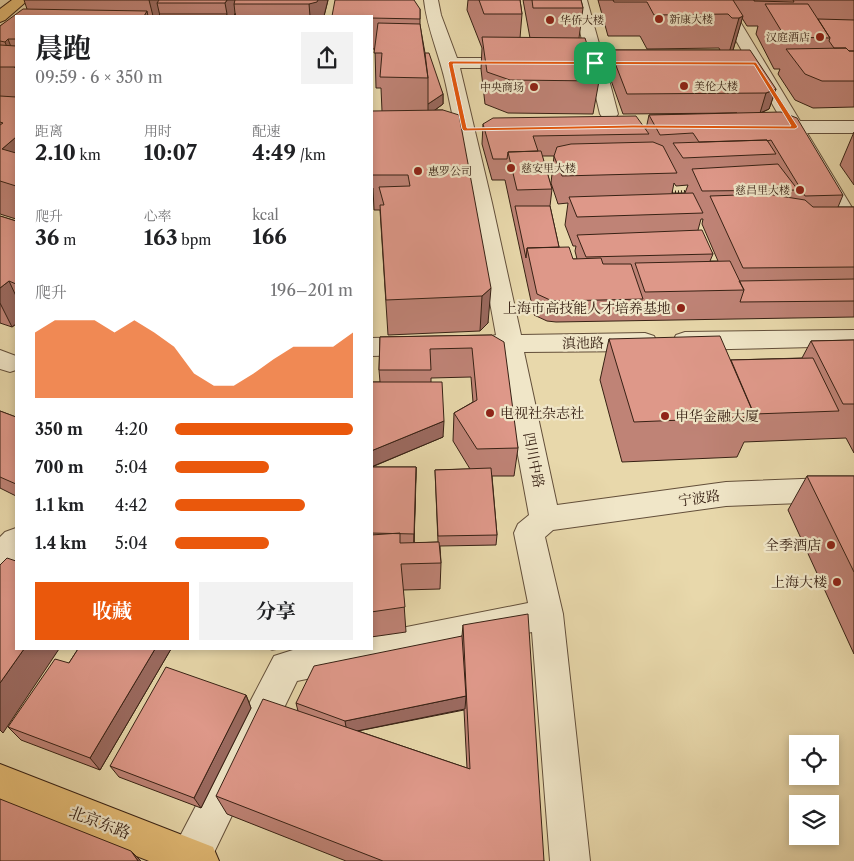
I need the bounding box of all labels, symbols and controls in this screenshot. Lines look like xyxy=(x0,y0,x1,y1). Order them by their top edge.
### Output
place label: 新康大楼 xyxy=(669,12,713,26)
place label: 华侨大楼 xyxy=(560,13,604,27)
marker: 新康大楼 xyxy=(653,13,665,25)
marker: 华侨大楼 xyxy=(544,14,556,26)
place label: 汉庭酒店 xyxy=(766,30,810,44)
text: 晨跑 xyxy=(35,31,91,65)
marker: 汉庭酒店 xyxy=(814,31,826,43)
button: share xyxy=(301,32,353,84)
pin xyxy=(574,42,616,84)
icon: arrive xyxy=(581,49,609,77)
text: 09:59 · 6 × 350 m xyxy=(35,67,163,87)
place label: 美伦大楼 xyxy=(694,79,738,93)
place label: 中央商场 xyxy=(480,80,524,94)
marker: 美伦大楼 xyxy=(678,80,690,92)
marker: 中央商场 xyxy=(528,81,540,93)
text: 距离 xyxy=(35,122,63,140)
text: 用时 xyxy=(144,122,172,140)
text: 配速 xyxy=(252,122,280,140)
text: 2.10 xyxy=(35,140,76,165)
text: 10:07 xyxy=(144,140,197,165)
text: 4:49 xyxy=(252,140,296,165)
text: km xyxy=(76,146,101,164)
text: /km xyxy=(296,146,326,164)
place label: 慈安里大楼 xyxy=(521,161,576,175)
marker: 慈安里大楼 xyxy=(505,162,517,174)
place label: 惠罗公司 xyxy=(428,164,472,178)
marker: 惠罗公司 xyxy=(412,165,424,177)
place label: 慈昌里大楼 xyxy=(735,183,790,197)
marker: 慈昌里大楼 xyxy=(794,184,806,196)
text: kcal xyxy=(252,206,279,224)
text: 爬升 xyxy=(35,207,63,225)
text: 心率 xyxy=(144,207,172,225)
text: 166 xyxy=(252,224,287,249)
text: 36 xyxy=(35,225,59,250)
text: 163 xyxy=(144,225,178,250)
text: m xyxy=(59,231,76,249)
text: bpm xyxy=(178,231,211,249)
text: 196–201 m xyxy=(270,280,353,300)
text: 爬升 xyxy=(35,282,67,302)
place label: 上海市高技能人才培养基地 xyxy=(503,299,671,317)
marker: 上海市高技能人才培养基地 xyxy=(675,302,687,314)
street label: 滇池路 xyxy=(562,334,604,352)
place label: 电视社杂志社 xyxy=(500,404,584,422)
marker: 电视社杂志社 xyxy=(484,407,496,419)
place label: 申华金融大厦 xyxy=(675,407,759,425)
marker: 申华金融大厦 xyxy=(659,410,671,422)
text: 350 m xyxy=(35,419,83,439)
text: 4:20 xyxy=(115,419,148,439)
street label: 四川中路 xyxy=(520,431,548,489)
text: 700 m xyxy=(35,457,84,477)
text: 5:04 xyxy=(115,457,148,477)
street label: 宁波路 xyxy=(677,486,721,510)
text: 1.1 km xyxy=(35,495,84,515)
text: 4:42 xyxy=(115,495,147,515)
text: 1.4 km xyxy=(35,533,87,553)
text: 5:04 xyxy=(115,533,148,553)
place label: 全季酒店 xyxy=(765,536,821,554)
marker: 全季酒店 xyxy=(825,539,837,551)
place label: 上海大楼 xyxy=(771,573,827,591)
marker: 上海大楼 xyxy=(831,576,843,588)
button: 收藏 xyxy=(35,582,189,640)
button: 分享 xyxy=(199,582,353,640)
map controls xyxy=(789,735,839,845)
button: locate xyxy=(789,735,839,785)
button: layers xyxy=(789,795,839,845)
street label: 北京东路 xyxy=(67,801,133,843)

